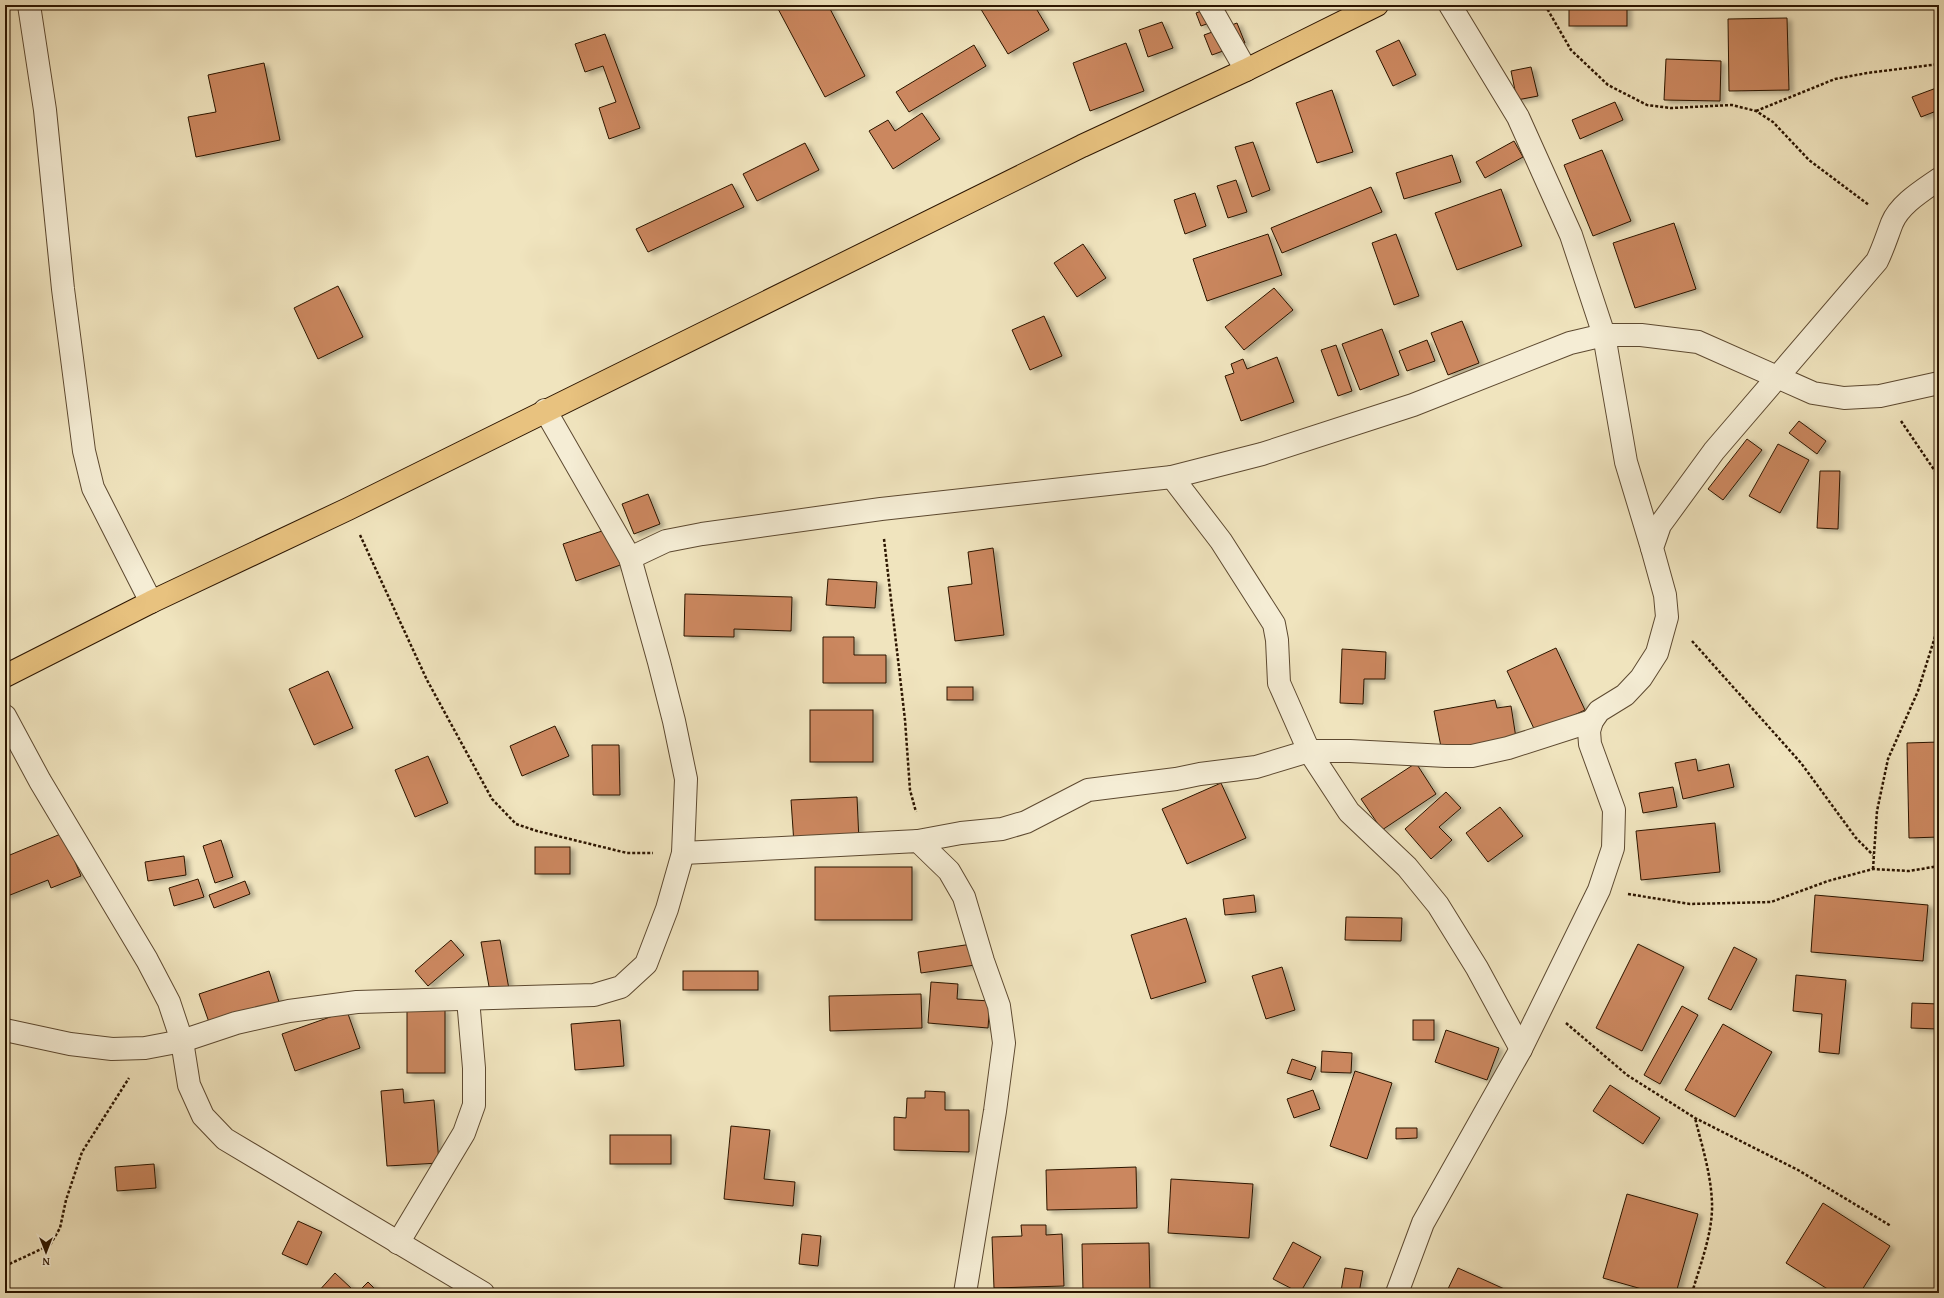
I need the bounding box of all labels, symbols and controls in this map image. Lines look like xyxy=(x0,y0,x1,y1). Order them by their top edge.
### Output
north arrow xyxy=(26,1232,66,1272)
text: N xyxy=(42,1254,50,1270)

